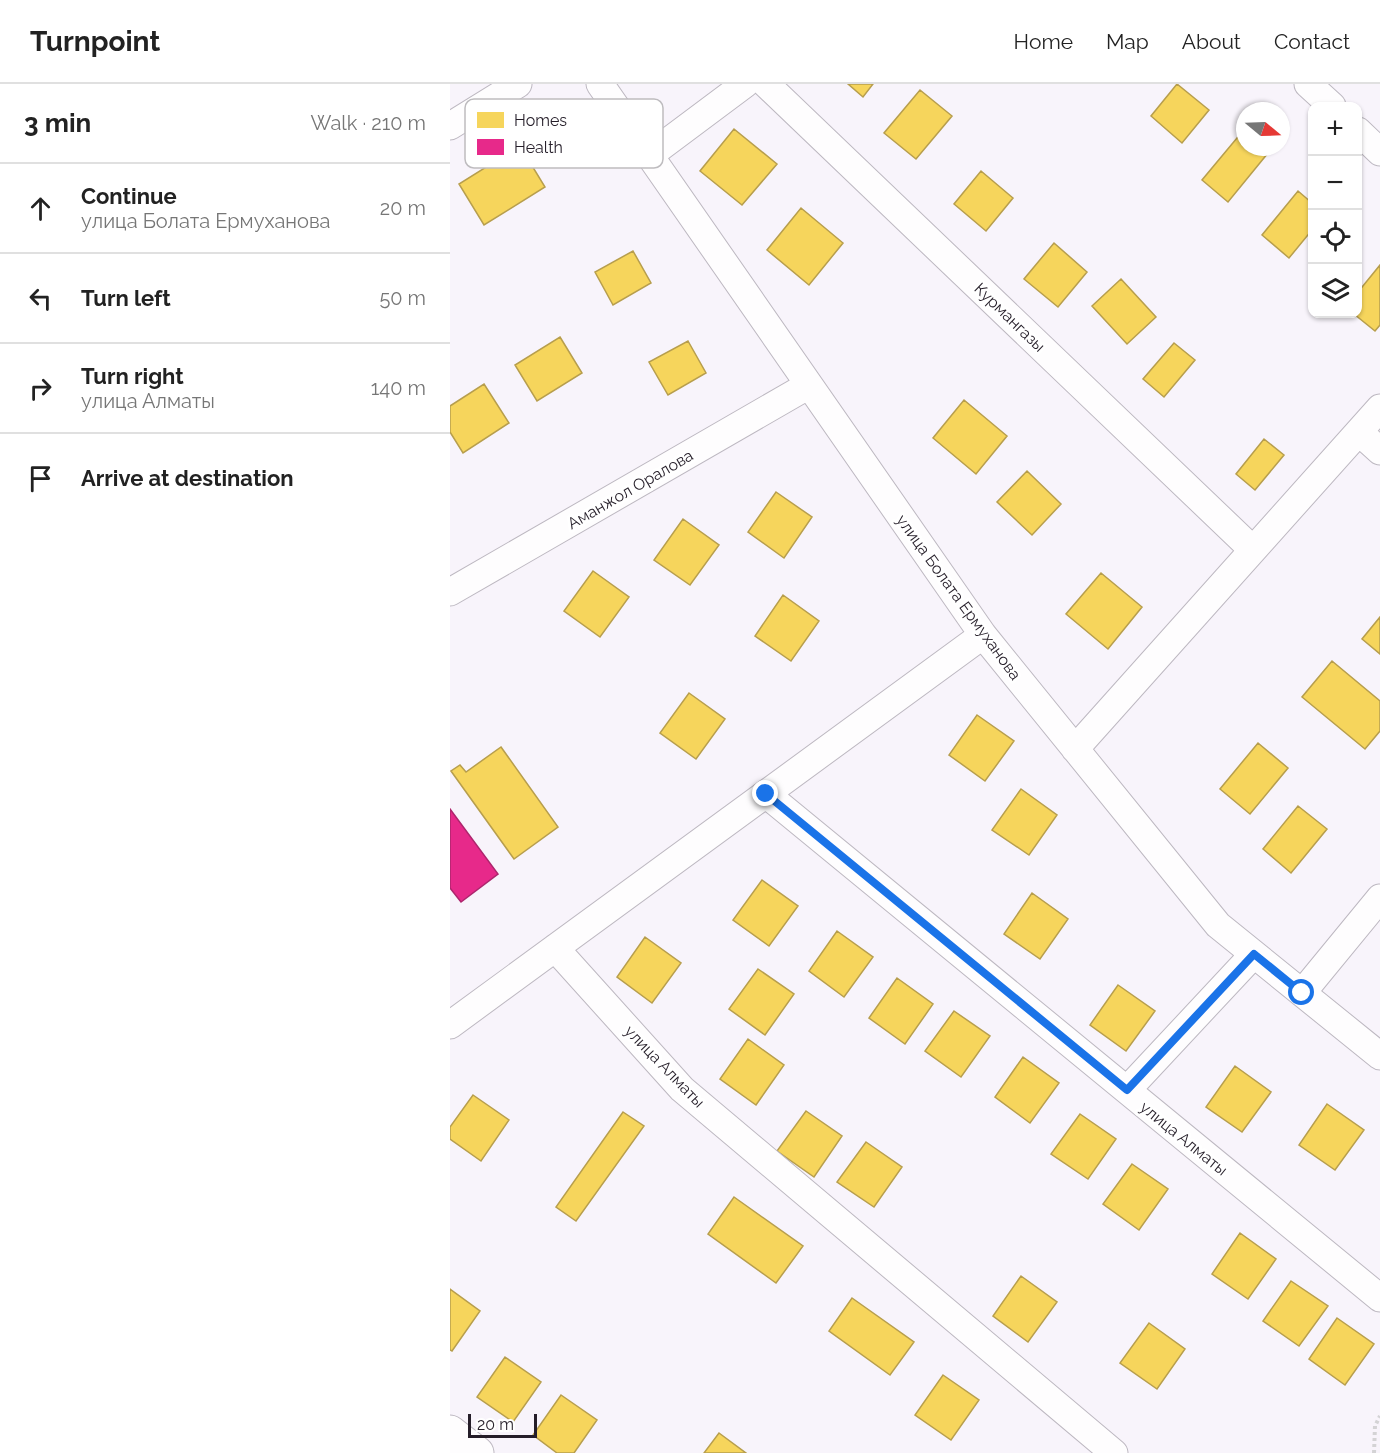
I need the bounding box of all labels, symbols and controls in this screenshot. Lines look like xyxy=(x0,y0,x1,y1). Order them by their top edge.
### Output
text: Turnpoint xyxy=(30,25,160,58)
text: Home xyxy=(1014,29,1073,54)
text: Map xyxy=(1106,29,1149,54)
text: About xyxy=(1182,29,1241,54)
text: Contact xyxy=(1274,29,1350,54)
legend xyxy=(465,99,663,168)
north arrow xyxy=(1236,102,1290,156)
map controls xyxy=(1308,102,1362,318)
button: + xyxy=(1308,102,1362,156)
text: 3 min xyxy=(24,108,91,138)
text: Walk · 210 m xyxy=(311,111,426,135)
text: Homes xyxy=(514,111,567,130)
text: Health xyxy=(514,138,563,157)
button: − xyxy=(1308,156,1362,210)
text: Continue xyxy=(81,183,177,209)
icon: ahead xyxy=(24,192,57,225)
text: 20 m xyxy=(380,196,426,220)
text: улица Болата Ермуханова xyxy=(81,209,331,233)
button: locate xyxy=(1308,210,1362,264)
button: layers xyxy=(1308,264,1362,318)
street label: Курмангазы xyxy=(970,279,1049,356)
icon: left xyxy=(24,282,57,315)
text: Turn left xyxy=(81,285,171,311)
text: 50 m xyxy=(379,286,426,310)
text: Turn right xyxy=(81,363,184,389)
icon: right xyxy=(24,372,57,405)
text: 140 m xyxy=(371,376,426,400)
text: улица Алматы xyxy=(81,389,215,413)
street label: Аманжол Оралова xyxy=(564,446,696,533)
icon: arrive xyxy=(24,462,57,495)
text: Arrive at destination xyxy=(81,465,294,491)
street label: улица Болата Ермуханова xyxy=(892,511,1025,684)
route end xyxy=(752,780,778,806)
route start xyxy=(1288,979,1314,1005)
street label: улица Алматы xyxy=(621,1021,709,1111)
street label: улица Алматы xyxy=(1136,1097,1231,1179)
scale bar xyxy=(468,1411,537,1438)
text: 20 m xyxy=(477,1415,514,1434)

